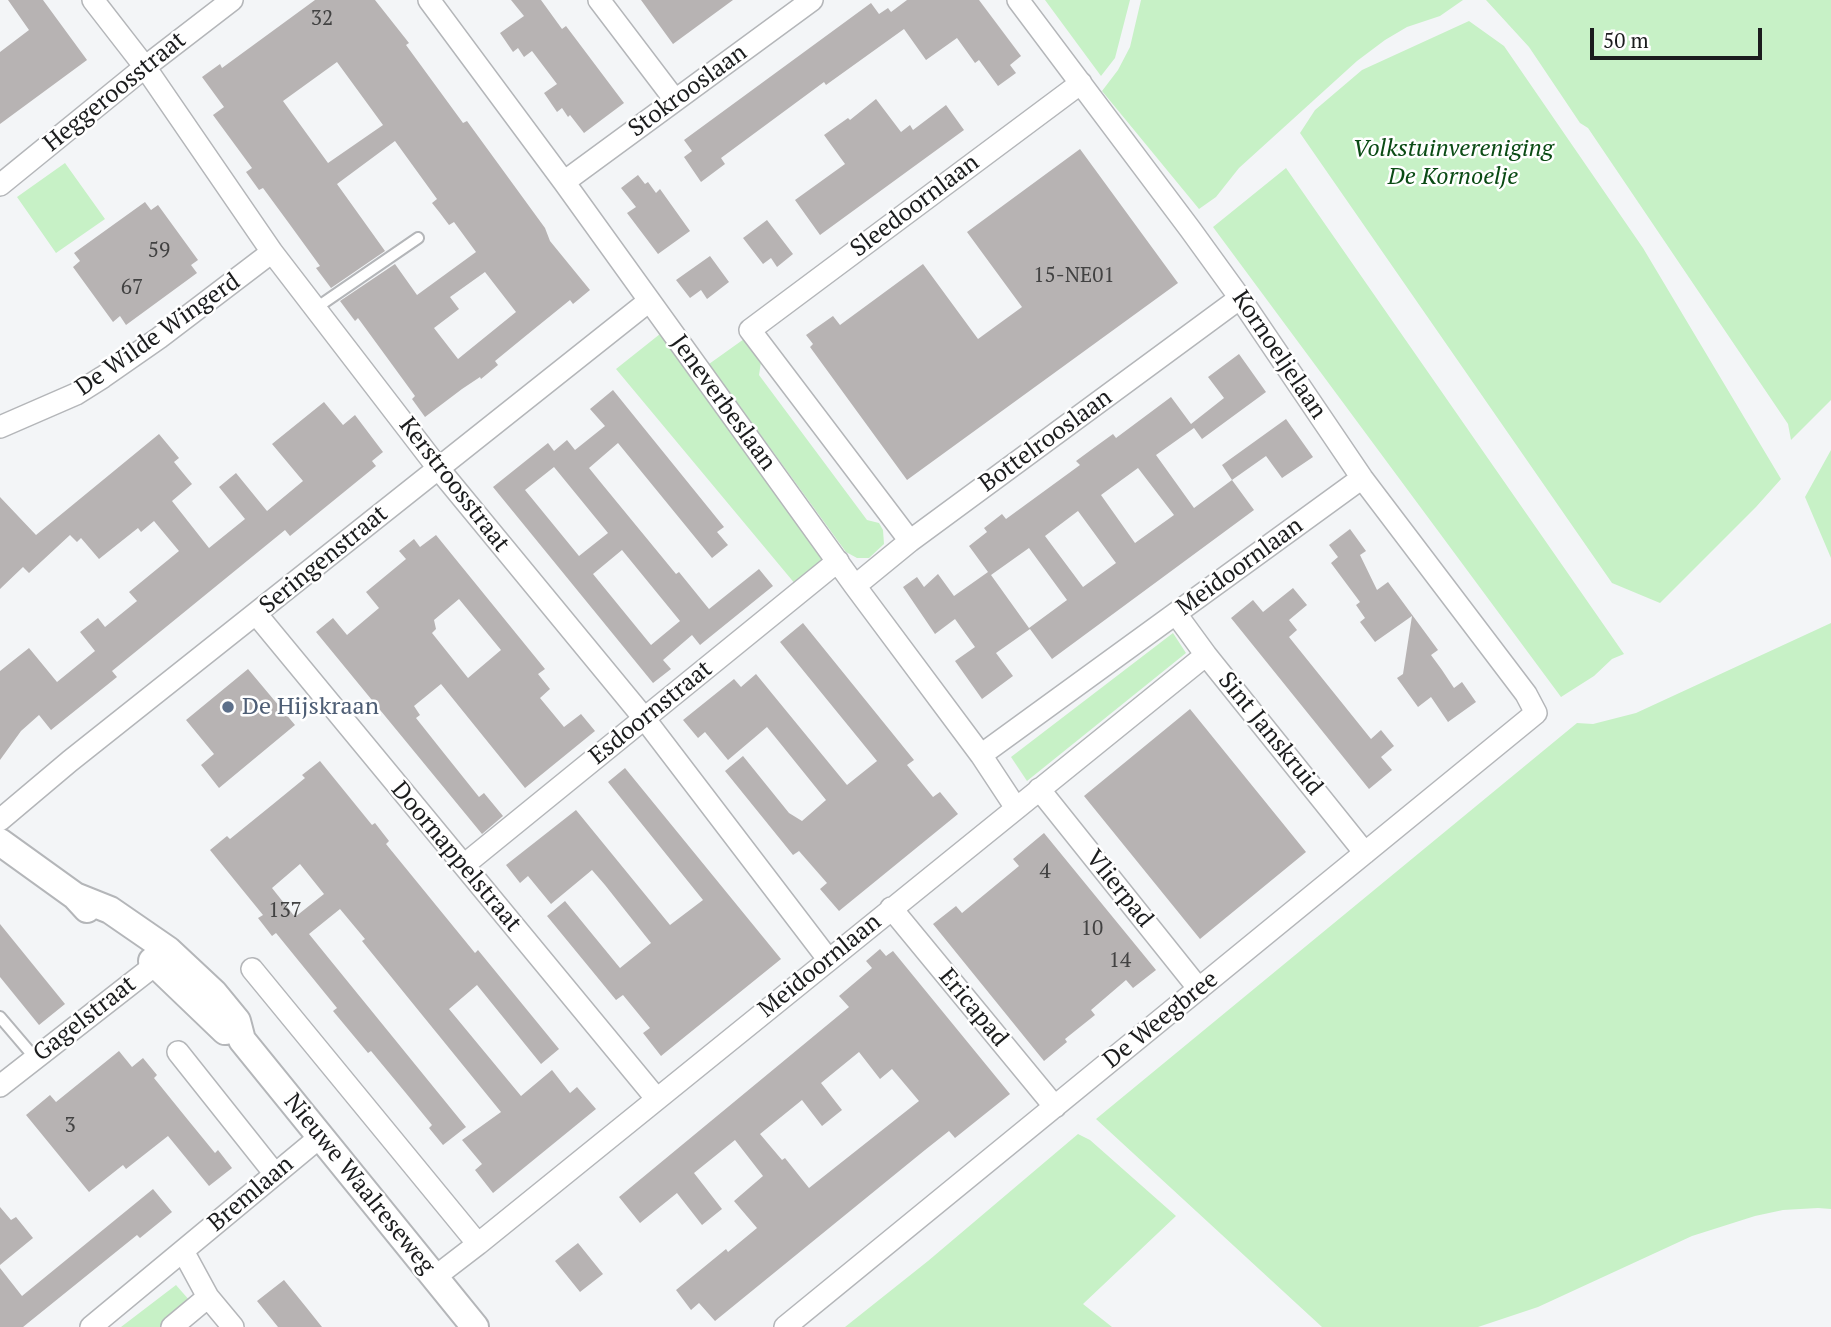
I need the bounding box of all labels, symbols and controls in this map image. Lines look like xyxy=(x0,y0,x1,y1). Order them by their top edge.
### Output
house number: 32 xyxy=(311,6,333,32)
scale bar xyxy=(1593,14,1764,58)
street label: Heggeroosstraat xyxy=(38,26,192,158)
text: 50 m xyxy=(1603,26,1649,54)
street label: Stokrooslaan xyxy=(623,38,753,144)
park label: Volkstuinvereniging De Kornoelje xyxy=(1352,135,1554,191)
street label: Sleedoornlaan xyxy=(845,148,985,264)
house number: 59 xyxy=(148,238,170,264)
house number: 15-NE01 xyxy=(1033,263,1115,289)
street label: De Wilde Wingerd xyxy=(70,268,246,402)
house number: 67 xyxy=(121,275,143,301)
street label: Kornoeljelaan xyxy=(1226,285,1332,425)
street label: Jeneverbeslaan xyxy=(664,330,782,476)
street label: Bottelrooslaan xyxy=(974,383,1118,499)
street label: Kerstroosstraat xyxy=(393,412,515,558)
street label: Seringenstraat xyxy=(254,500,394,620)
street label: Meidoornlaan xyxy=(1171,512,1309,622)
street label: Esdoornstraat xyxy=(584,655,718,771)
street label: Sint Janskruid xyxy=(1212,667,1328,801)
place label: De Hijskraan xyxy=(242,693,379,721)
marker: De Hijskraan xyxy=(220,699,236,715)
street label: Doornappelstraat xyxy=(385,776,527,938)
street label: Vlierpad xyxy=(1079,845,1159,933)
house number: 4 xyxy=(1039,859,1051,885)
house number: 137 xyxy=(268,898,302,924)
street label: Meidoornlaan xyxy=(753,908,887,1024)
house number: 10 xyxy=(1081,916,1103,942)
house number: 14 xyxy=(1109,948,1131,974)
street label: Ericapad xyxy=(932,963,1014,1053)
street label: De Weegbree xyxy=(1098,965,1224,1075)
street label: Gagelstraat xyxy=(28,970,142,1068)
street label: Nieuwe Waalreseweg xyxy=(277,1088,441,1280)
house number: 3 xyxy=(64,1113,76,1139)
street label: Bremlaan xyxy=(202,1150,300,1238)

